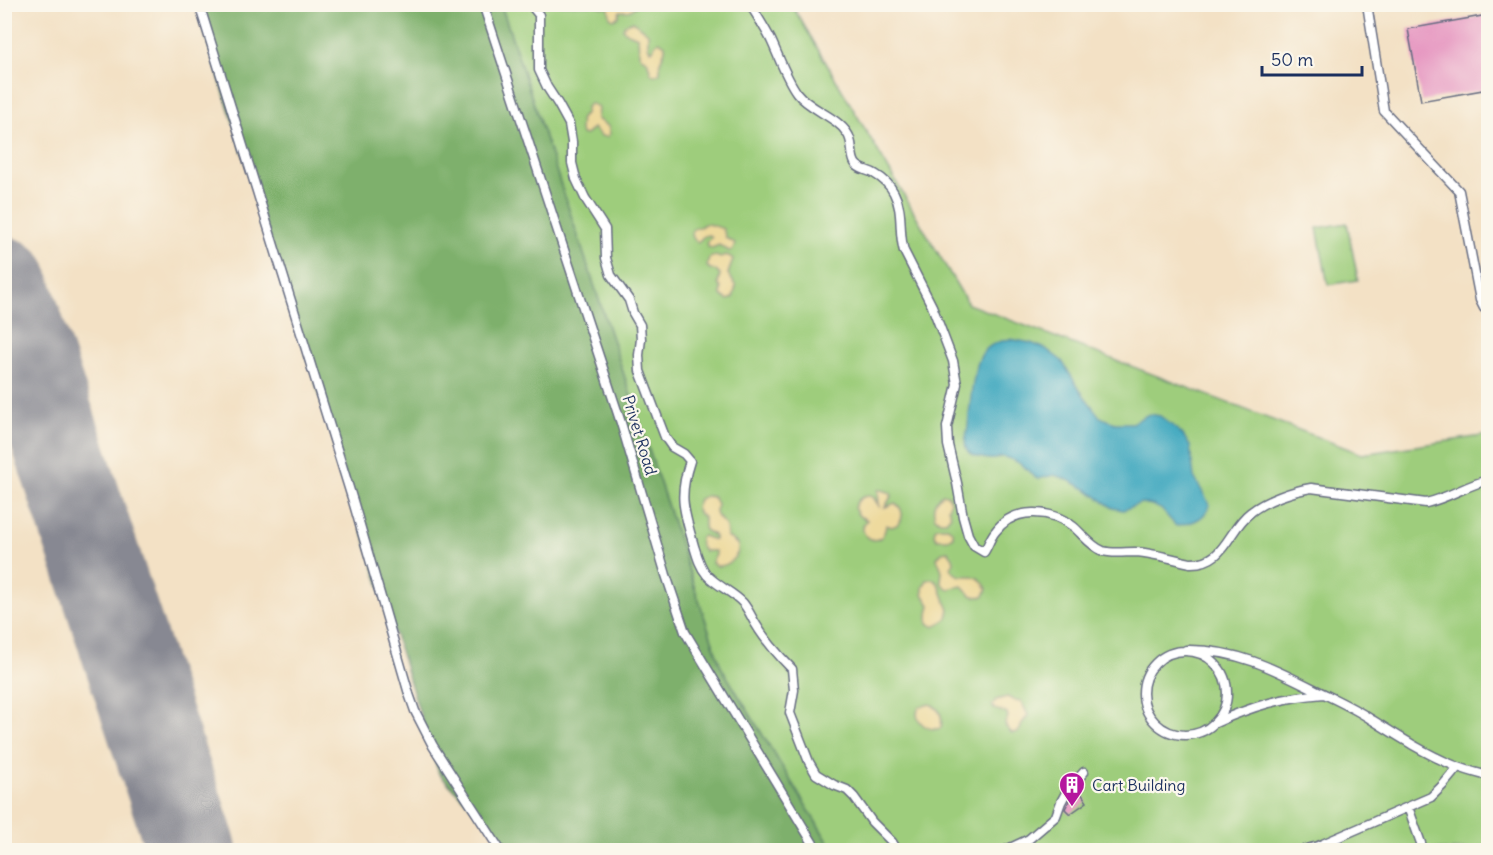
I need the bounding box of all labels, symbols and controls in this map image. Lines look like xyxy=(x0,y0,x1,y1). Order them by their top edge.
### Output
scale bar xyxy=(1262,39,1362,77)
text: 50 m xyxy=(1271,48,1313,71)
street label: Privet Road xyxy=(618,392,662,478)
building icon: Cart Building xyxy=(1057,770,1087,808)
place label: Cart Building xyxy=(1092,775,1185,795)

